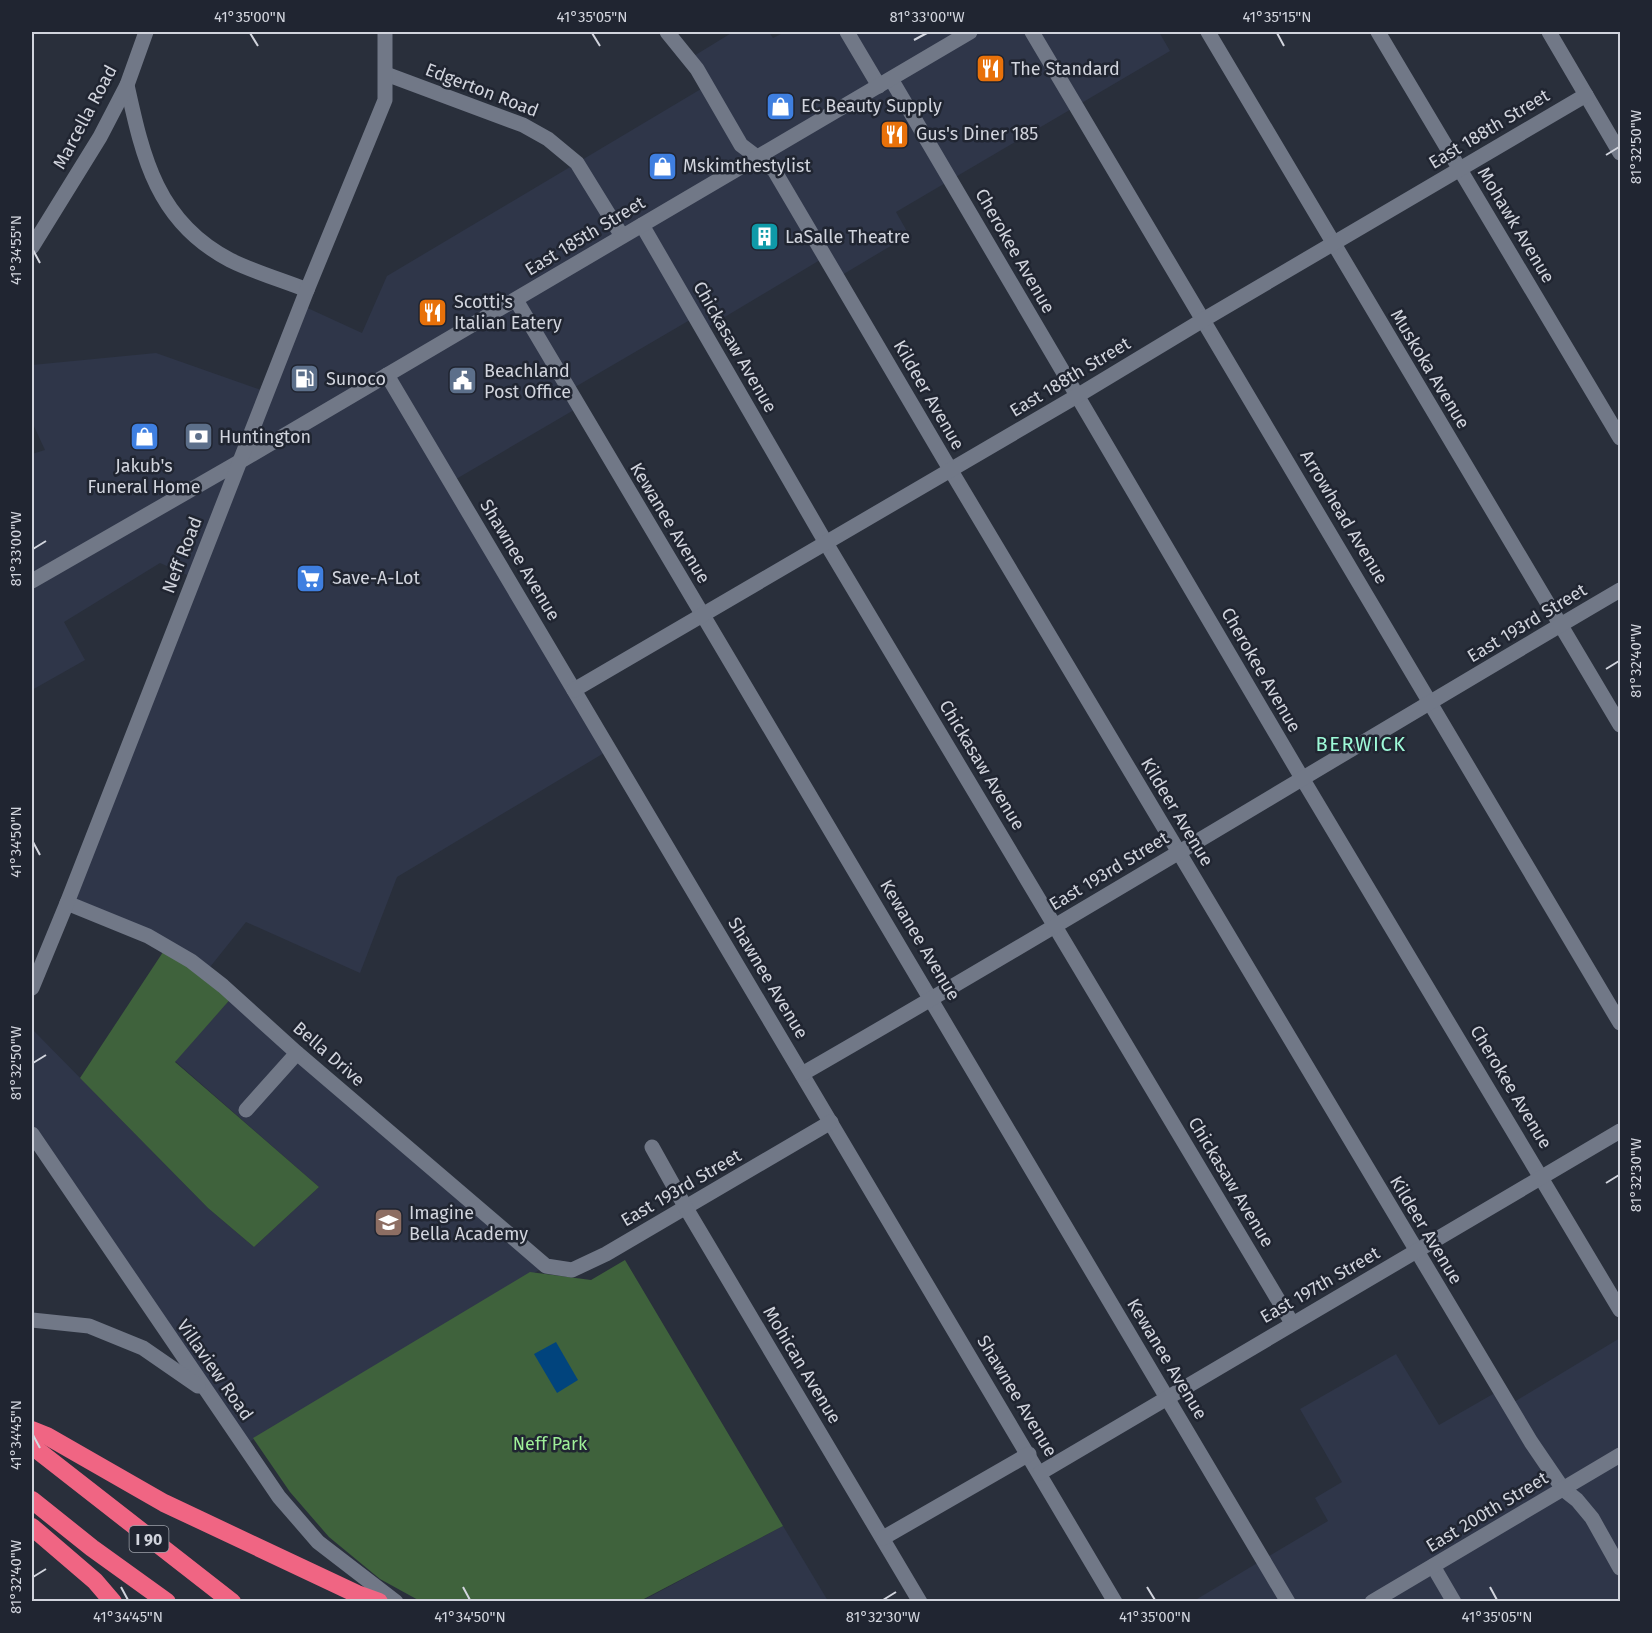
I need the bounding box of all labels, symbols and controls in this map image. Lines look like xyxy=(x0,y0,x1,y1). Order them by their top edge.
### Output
text: 41°35'00"N xyxy=(214,8,286,26)
text: 41°35'05"N xyxy=(557,8,627,26)
text: 81°33'00"W xyxy=(889,8,965,26)
text: 41°35'15"N xyxy=(1242,8,1312,26)
restaurant icon: The Standard xyxy=(974,53,1006,85)
street label: Edgerton Road xyxy=(422,58,542,122)
place label: The Standard xyxy=(1011,58,1120,80)
street label: Marcella Road xyxy=(48,61,122,173)
street label: East 188th Street xyxy=(1425,84,1554,174)
shop icon: EC Beauty Supply xyxy=(764,90,796,122)
place label: EC Beauty Supply xyxy=(801,95,942,117)
text: 81°32'50"W xyxy=(1627,109,1645,184)
restaurant icon: Gus's Diner 185 xyxy=(879,118,911,150)
place label: Gus's Diner 185 xyxy=(916,123,1038,145)
shop icon: Mskimthestylist xyxy=(646,150,678,182)
place label: Mskimthestylist xyxy=(683,155,811,177)
street label: Mohawk Avenue xyxy=(1473,163,1559,287)
street label: Cherokee Avenue xyxy=(970,185,1060,317)
street label: East 185th Street xyxy=(521,191,649,280)
text: 41°34'55"N xyxy=(7,215,25,285)
building icon: LaSalle Theatre xyxy=(748,221,780,253)
place label: LaSalle Theatre xyxy=(785,226,910,248)
street label: Chickasaw Avenue xyxy=(688,277,782,417)
place label: Scotti's Italian Eatery xyxy=(454,291,562,334)
restaurant icon: Scotti's Italian Eatery xyxy=(417,296,449,328)
street label: Muskoka Avenue xyxy=(1386,305,1474,433)
street label: East 188th Street xyxy=(1006,332,1135,422)
street label: Kildeer Avenue xyxy=(889,336,969,454)
place label: Beachland Post Office xyxy=(484,360,571,403)
fuel station icon: Sunoco xyxy=(289,363,321,395)
public building icon: Beachland Post Office xyxy=(447,365,479,397)
place label: Sunoco xyxy=(326,368,386,390)
shop icon: Jakub's Funeral Home xyxy=(128,421,160,453)
bank icon: Huntington xyxy=(182,421,214,453)
place label: Huntington xyxy=(219,426,311,448)
street label: Arrowhead Avenue xyxy=(1295,446,1393,588)
place label: Jakub's Funeral Home xyxy=(88,455,200,498)
street label: Kewanee Avenue xyxy=(625,458,715,588)
street label: Shawnee Avenue xyxy=(475,495,565,625)
text: 81°33'00"W xyxy=(7,511,25,587)
street label: Neff Road xyxy=(157,514,207,596)
supermarket icon: Save-A-Lot xyxy=(295,562,327,594)
place label: Save-A-Lot xyxy=(332,567,420,589)
street label: East 193rd Street xyxy=(1463,578,1591,667)
street label: Cherokee Avenue xyxy=(1216,604,1306,736)
text: 81°32'40"W xyxy=(1627,623,1645,698)
street label: Chickasaw Avenue xyxy=(934,696,1030,834)
district label: BERWICK xyxy=(1316,732,1406,756)
street label: Kildeer Avenue xyxy=(1136,754,1218,870)
text: 41°34'50"N xyxy=(7,806,25,878)
street label: East 193rd Street xyxy=(1045,826,1173,915)
street label: Kewanee Avenue xyxy=(875,875,965,1005)
street label: Shawnee Avenue xyxy=(723,913,813,1043)
street label: Bella Drive xyxy=(289,1017,369,1091)
street label: Cherokee Avenue xyxy=(1465,1021,1557,1153)
text: 81°32'50"W xyxy=(7,1025,25,1100)
street label: Chickasaw Avenue xyxy=(1183,1113,1279,1251)
text: 81°32'30"W xyxy=(1627,1137,1645,1212)
street label: East 193rd Street xyxy=(617,1144,746,1231)
street label: Kildeer Avenue xyxy=(1385,1172,1467,1288)
place label: Imagine Bella Academy xyxy=(409,1202,528,1245)
school or university icon: Imagine Bella Academy xyxy=(372,1207,404,1239)
street label: East 197th Street xyxy=(1256,1242,1384,1328)
street label: Kewanee Avenue xyxy=(1122,1294,1212,1424)
street label: Mohican Avenue xyxy=(758,1302,846,1428)
street label: Villaview Road xyxy=(172,1315,258,1425)
street label: Shawnee Avenue xyxy=(972,1331,1062,1461)
text: 41°34'45"N xyxy=(7,1400,25,1470)
park label: Neff Park xyxy=(513,1433,588,1455)
street label: East 200th Street xyxy=(1422,1467,1552,1557)
road number: I 90 xyxy=(130,1526,168,1552)
text: 81°32'40"W xyxy=(7,1539,25,1614)
text: 41°34'45"N xyxy=(93,1608,163,1626)
text: 41°34'50"N xyxy=(434,1608,506,1626)
text: 81°32'30"W xyxy=(846,1608,921,1626)
text: 41°35'00"N xyxy=(1119,1608,1191,1626)
text: 41°35'05"N xyxy=(1462,1608,1532,1626)

